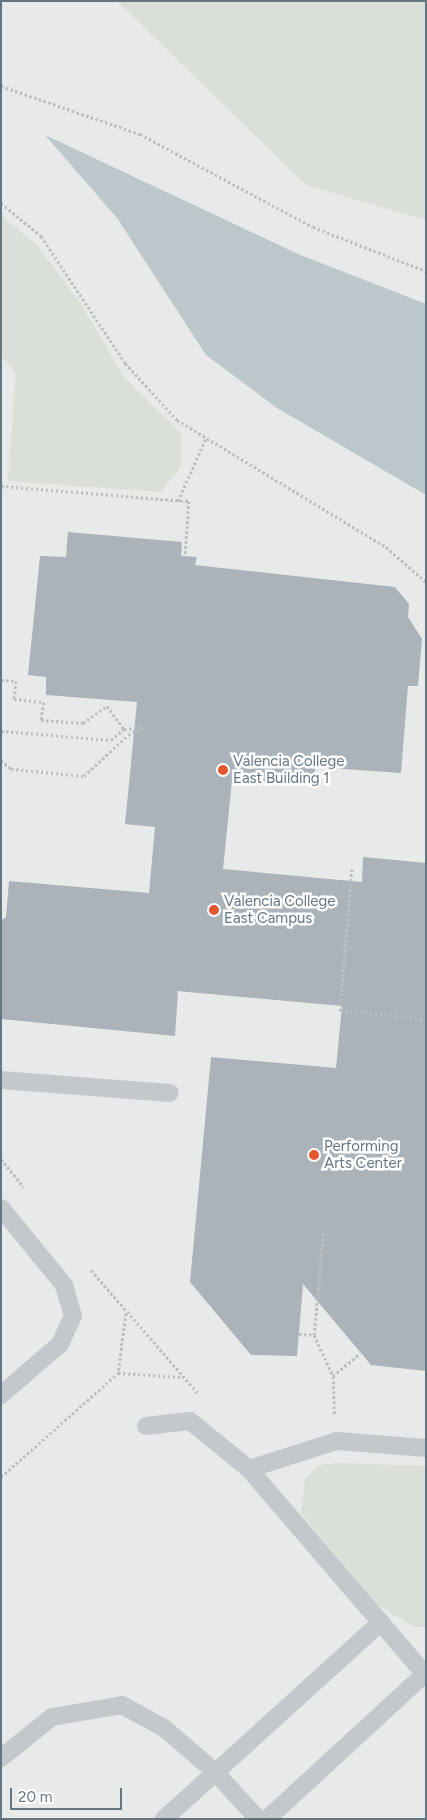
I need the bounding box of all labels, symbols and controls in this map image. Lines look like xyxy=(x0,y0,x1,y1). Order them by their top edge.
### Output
place label: Valencia College East Building 1 xyxy=(233,752,345,787)
marker: Valencia College East Building 1 xyxy=(217,764,229,776)
place label: Valencia College East Campus xyxy=(224,892,336,927)
marker: Valencia College East Campus xyxy=(208,904,220,916)
place label: Performing Arts Center xyxy=(324,1137,402,1172)
marker: Performing Arts Center xyxy=(308,1149,320,1161)
scale bar xyxy=(12,1778,125,1810)
text: 20 m xyxy=(18,1788,52,1806)

